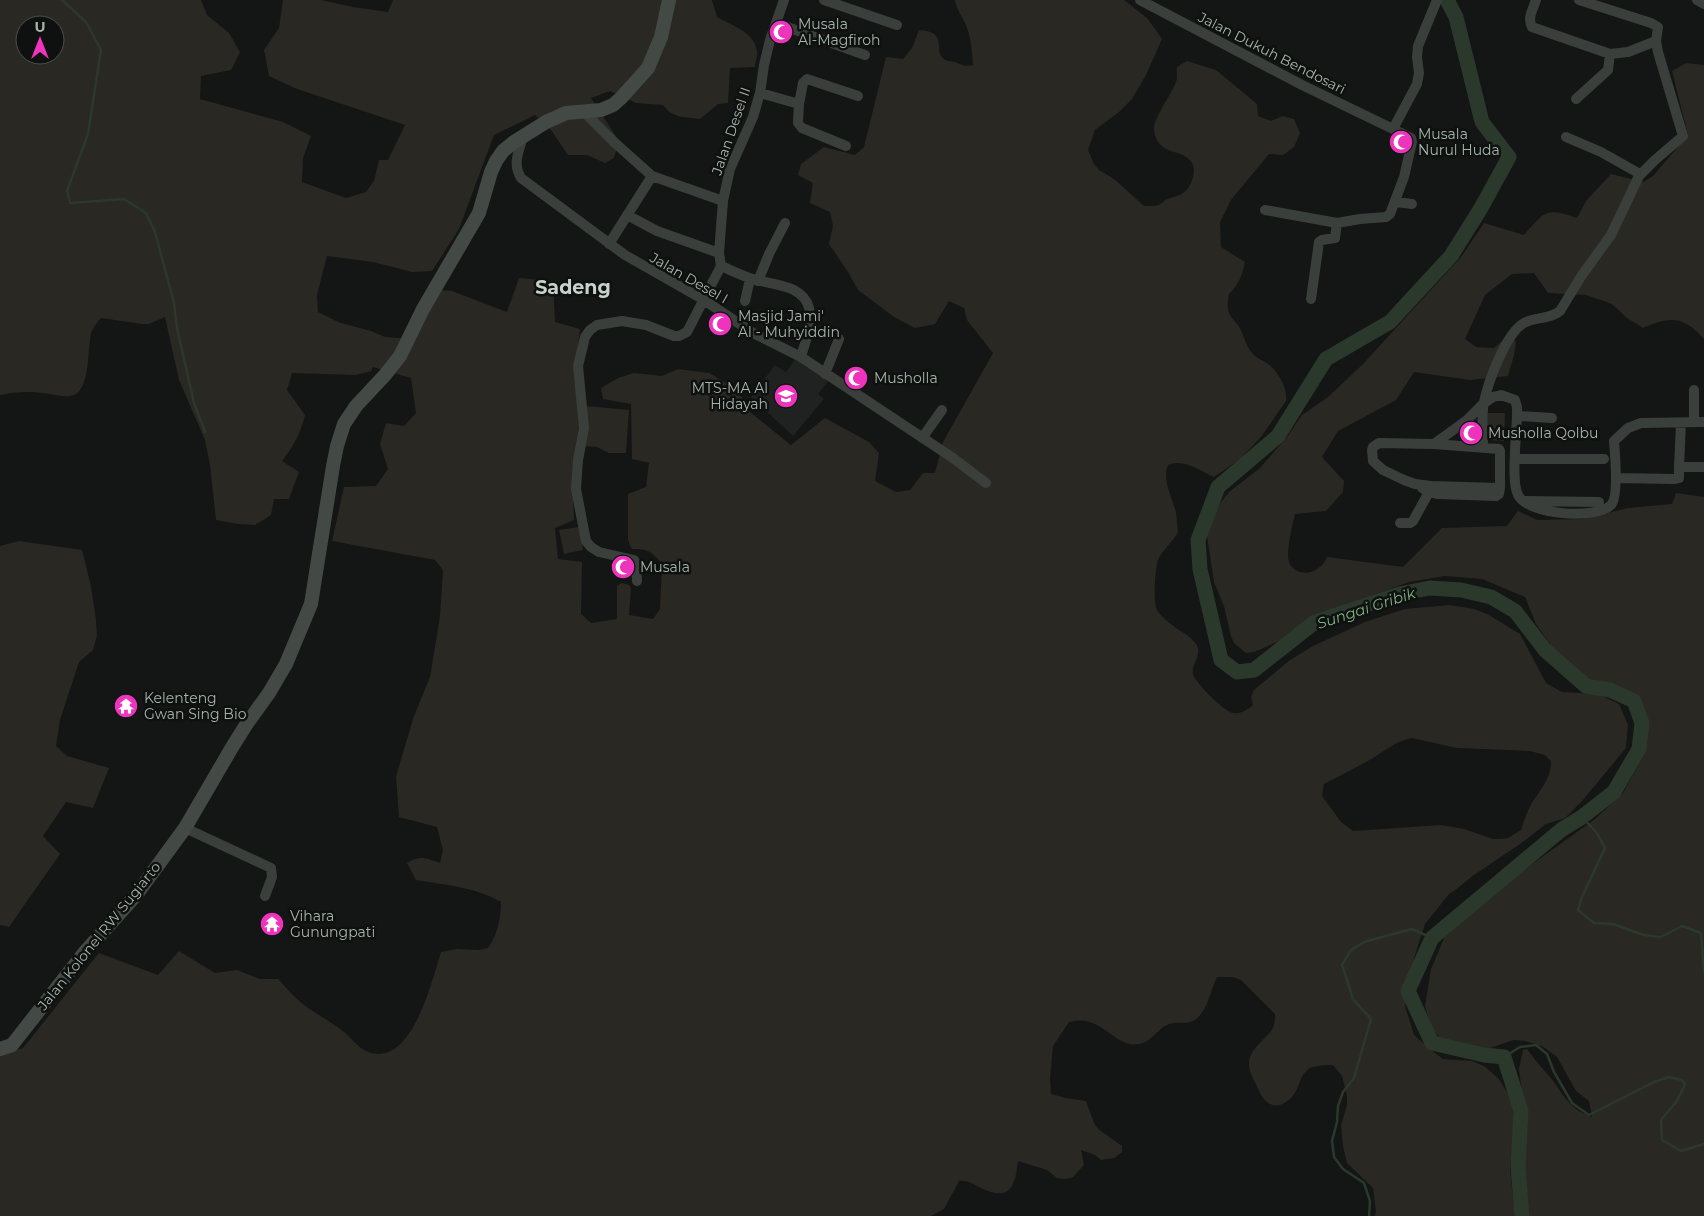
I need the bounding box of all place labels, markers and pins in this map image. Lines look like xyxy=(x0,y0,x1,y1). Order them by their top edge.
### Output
place label: Musala Al-Magfiroh xyxy=(798,15,881,49)
mosque icon: Musala Al-Magfiroh xyxy=(768,19,794,45)
place label: Musala Nurul Huda xyxy=(1418,125,1500,159)
mosque icon: Musala Nurul Huda xyxy=(1388,129,1414,155)
place label: Masjid Jami' Al - Muhyiddin xyxy=(738,307,840,341)
mosque icon: Masjid Jami' Al - Muhyiddin xyxy=(707,311,733,337)
mosque icon: Musholla xyxy=(843,365,869,391)
place label: Musholla xyxy=(874,369,938,387)
place label: MTS-MA Al Hidayah xyxy=(692,379,768,413)
school or university icon: MTS-MA Al Hidayah xyxy=(773,383,799,409)
mosque icon: Musholla Qolbu xyxy=(1458,420,1484,446)
place label: Musholla Qolbu xyxy=(1488,424,1599,442)
mosque icon: Musala xyxy=(610,554,636,580)
place label: Musala xyxy=(640,558,690,576)
place label: Kelenteng Gwan Sing Bio xyxy=(144,689,247,723)
temple icon: Kelenteng Gwan Sing Bio xyxy=(113,693,139,719)
place label: Vihara Gunungpati xyxy=(290,907,375,941)
temple icon: Vihara Gunungpati xyxy=(259,911,285,937)

